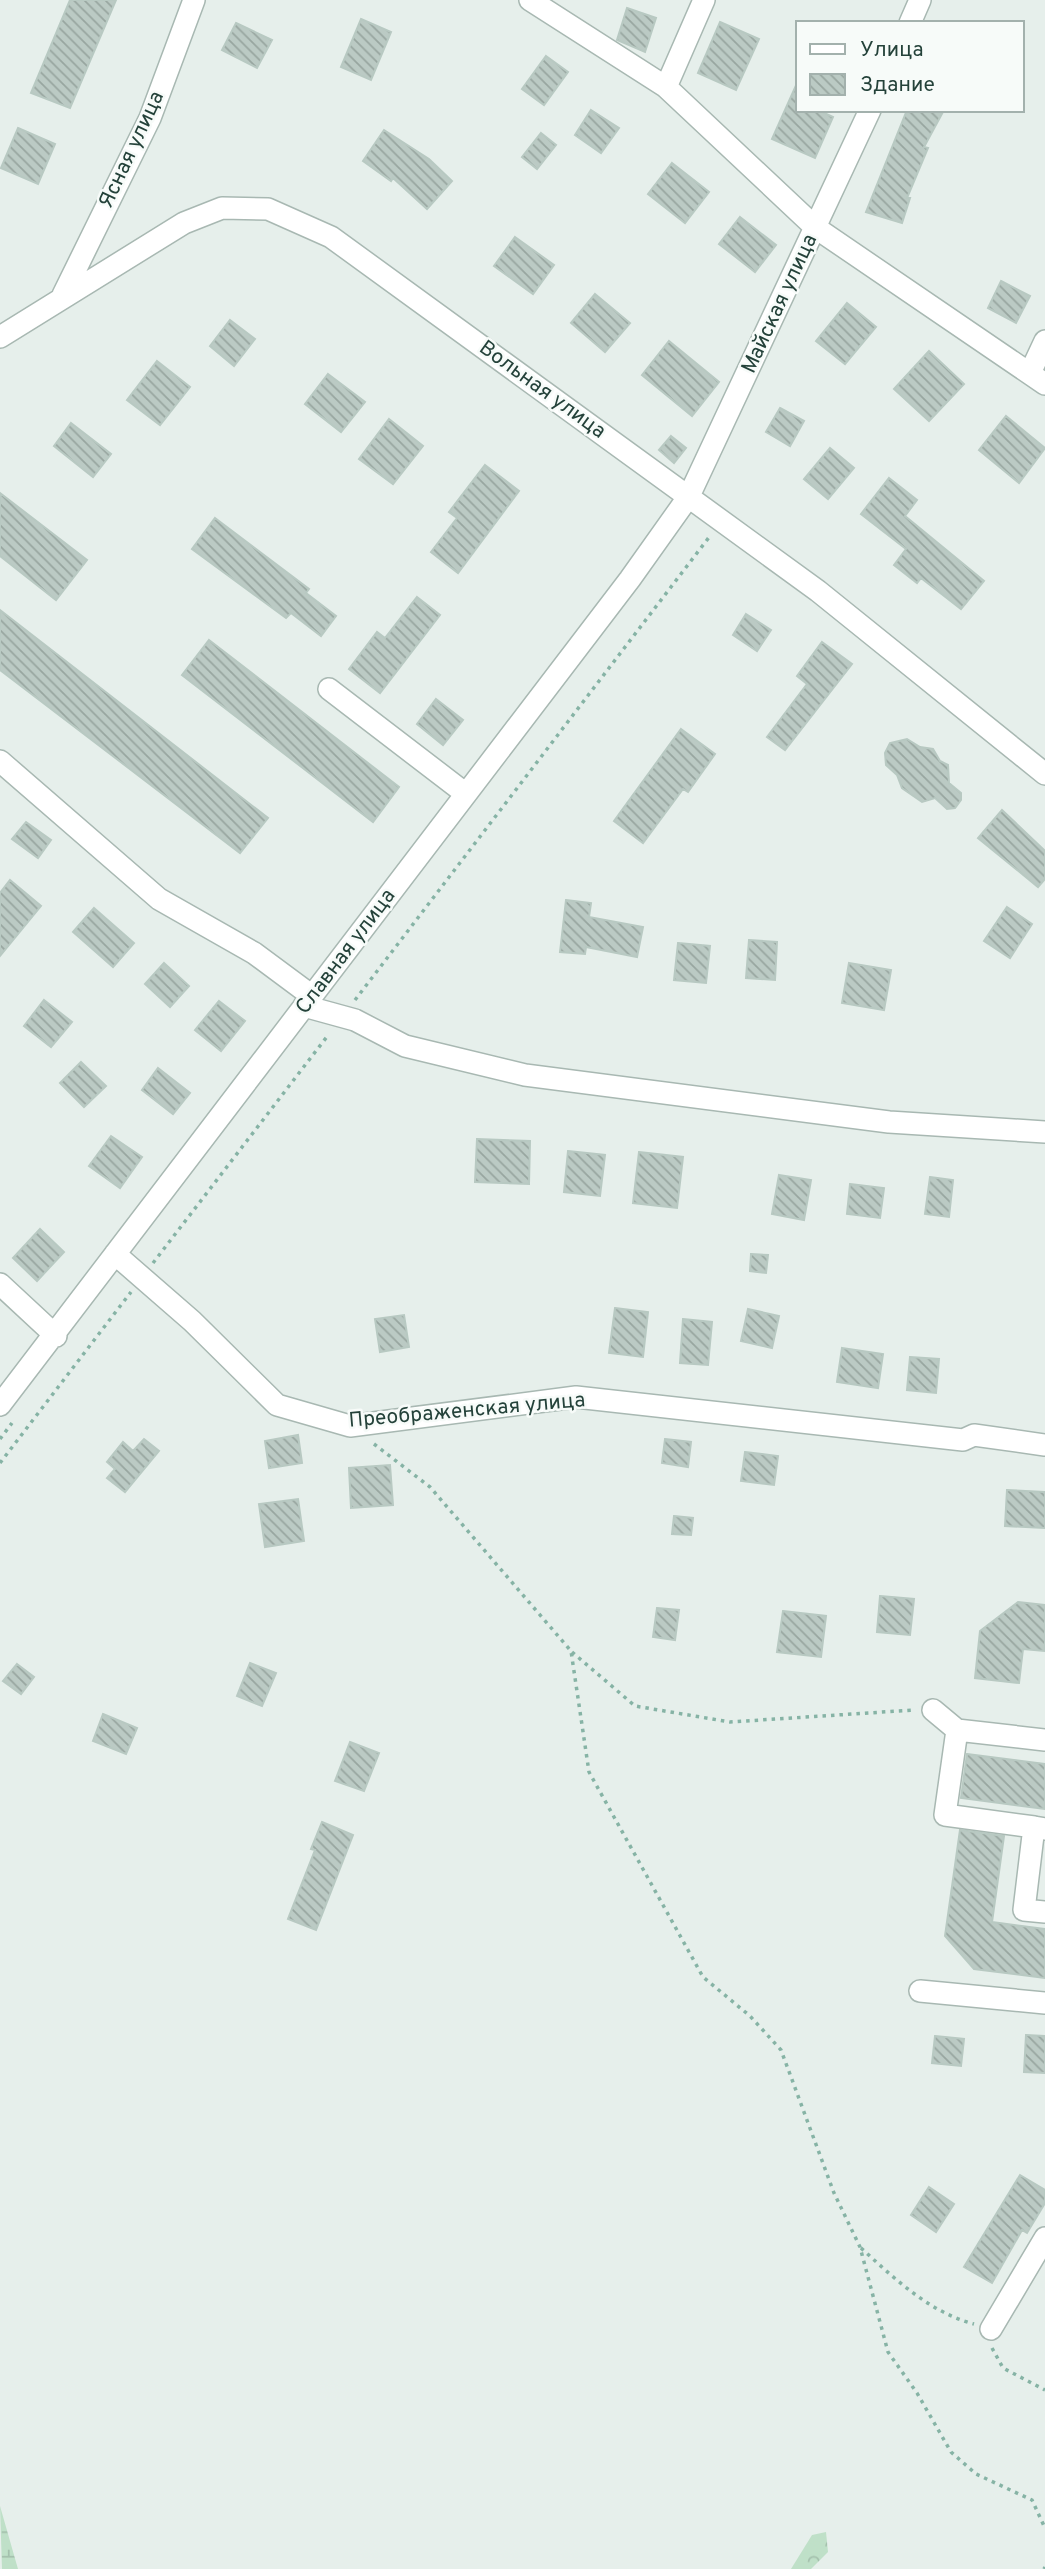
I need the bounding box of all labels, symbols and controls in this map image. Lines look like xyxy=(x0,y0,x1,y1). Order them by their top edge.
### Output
legend xyxy=(796,21,1024,112)
text: Улица xyxy=(860,37,924,64)
text: Здание xyxy=(860,72,935,99)
street label: Ясная улица xyxy=(93,87,171,213)
street label: Майская улица xyxy=(736,230,824,378)
street label: Вольная улица xyxy=(473,335,611,445)
street label: Славная улица xyxy=(290,884,402,1020)
street label: Преображенская улица xyxy=(348,1387,586,1435)

